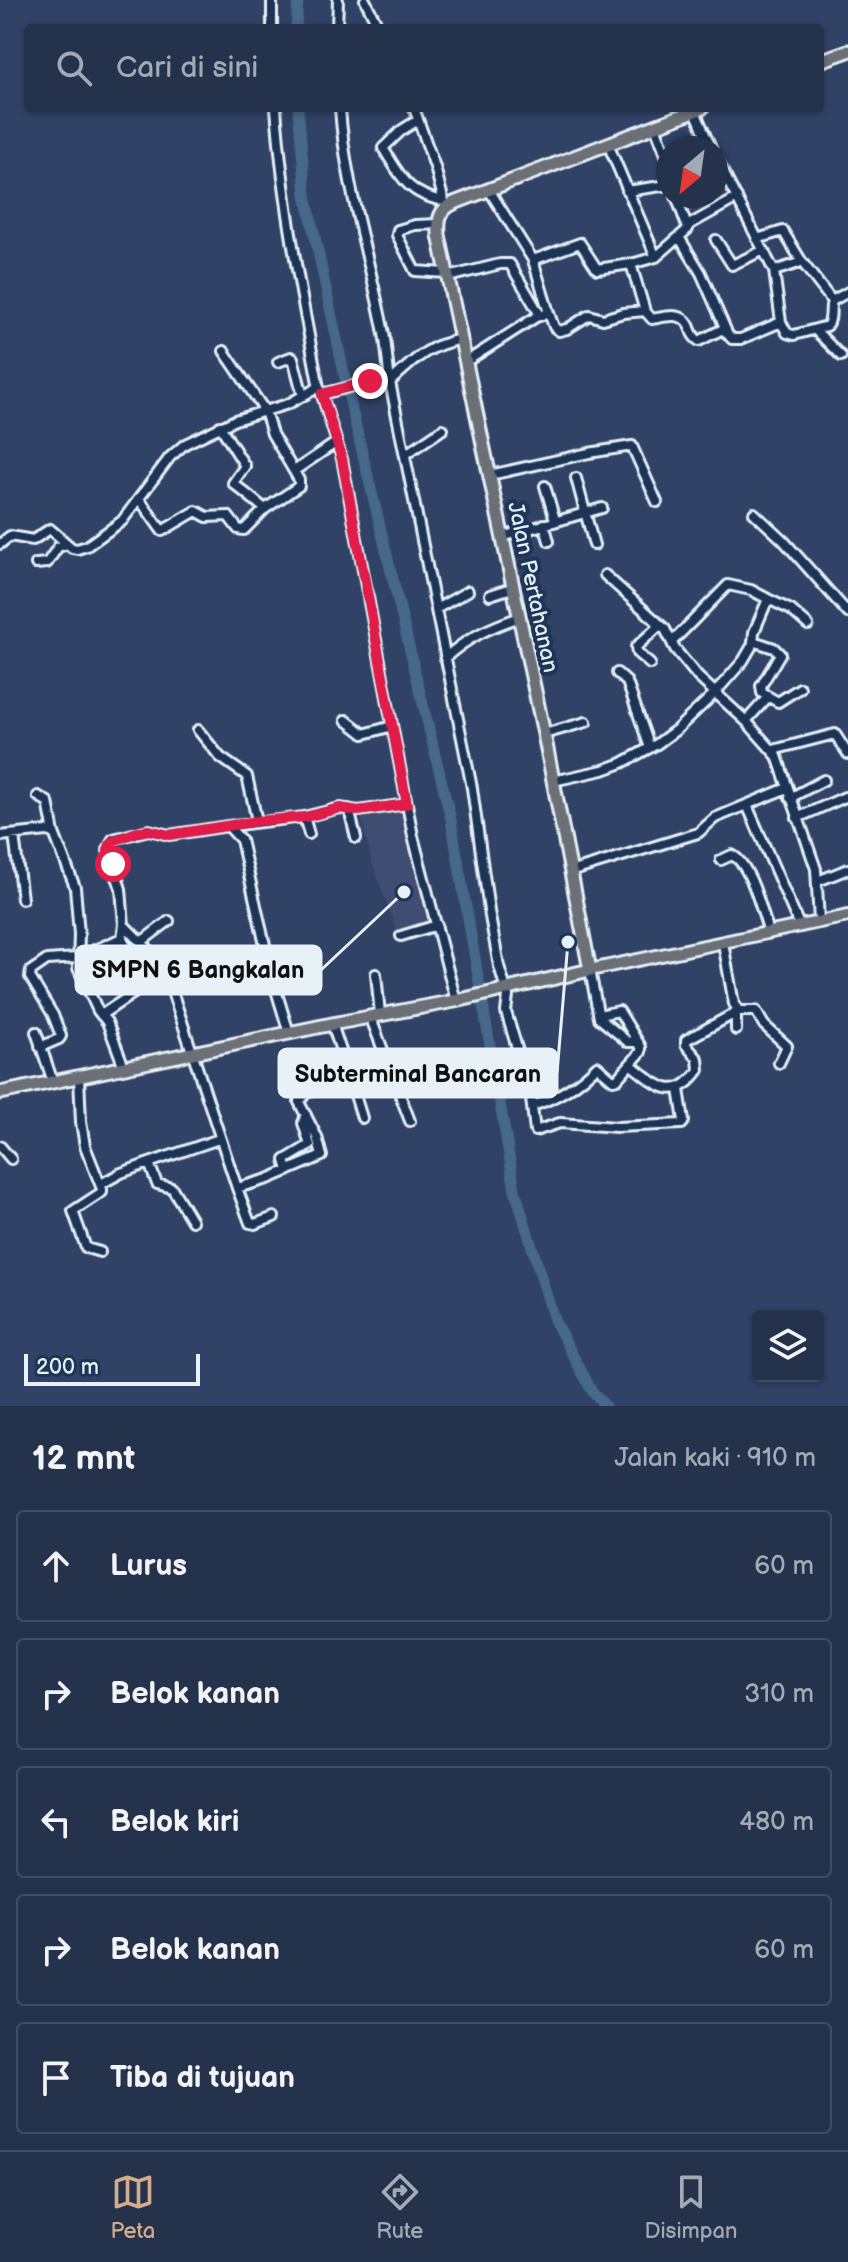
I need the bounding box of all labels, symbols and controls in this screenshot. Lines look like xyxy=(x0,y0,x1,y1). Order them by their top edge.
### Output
search box xyxy=(24,24,824,112)
icon: search xyxy=(52,46,96,90)
text: Cari di sini xyxy=(116,50,258,86)
north arrow xyxy=(656,136,728,208)
route end xyxy=(352,363,388,399)
street label: Jalan Pertahanan xyxy=(501,500,564,675)
route start xyxy=(95,846,131,882)
callout: SMPN 6 Bangkalan xyxy=(76,946,321,994)
text: SMPN 6 Bangkalan xyxy=(92,956,304,985)
callout: Subterminal Bancaran xyxy=(279,1049,557,1097)
text: Subterminal Bancaran xyxy=(295,1060,541,1089)
map controls xyxy=(752,1310,824,1382)
button: layers xyxy=(752,1310,824,1382)
scale bar xyxy=(24,1350,200,1386)
text: 200 m xyxy=(36,1354,99,1381)
text: 12 mnt xyxy=(32,1438,135,1479)
text: Jalan kaki · 910 m xyxy=(615,1443,816,1474)
icon: ahead xyxy=(34,1544,78,1588)
text: Lurus xyxy=(110,1548,187,1584)
text: 60 m xyxy=(754,1551,814,1582)
icon: right xyxy=(34,1672,78,1716)
text: Belok kanan xyxy=(110,1676,280,1712)
text: 310 m xyxy=(744,1679,814,1710)
icon: left xyxy=(34,1800,78,1844)
text: Belok kiri xyxy=(110,1804,239,1840)
text: 480 m xyxy=(739,1807,814,1838)
icon: right xyxy=(34,1928,78,1972)
text: Belok kanan xyxy=(110,1932,280,1968)
text: 60 m xyxy=(754,1935,814,1966)
icon: arrive xyxy=(34,2056,78,2100)
text: Tiba di tujuan xyxy=(110,2060,295,2096)
tab: Peta xyxy=(111,2170,155,2245)
tab: Rute xyxy=(376,2170,423,2245)
tab: Disimpan xyxy=(644,2170,737,2245)

